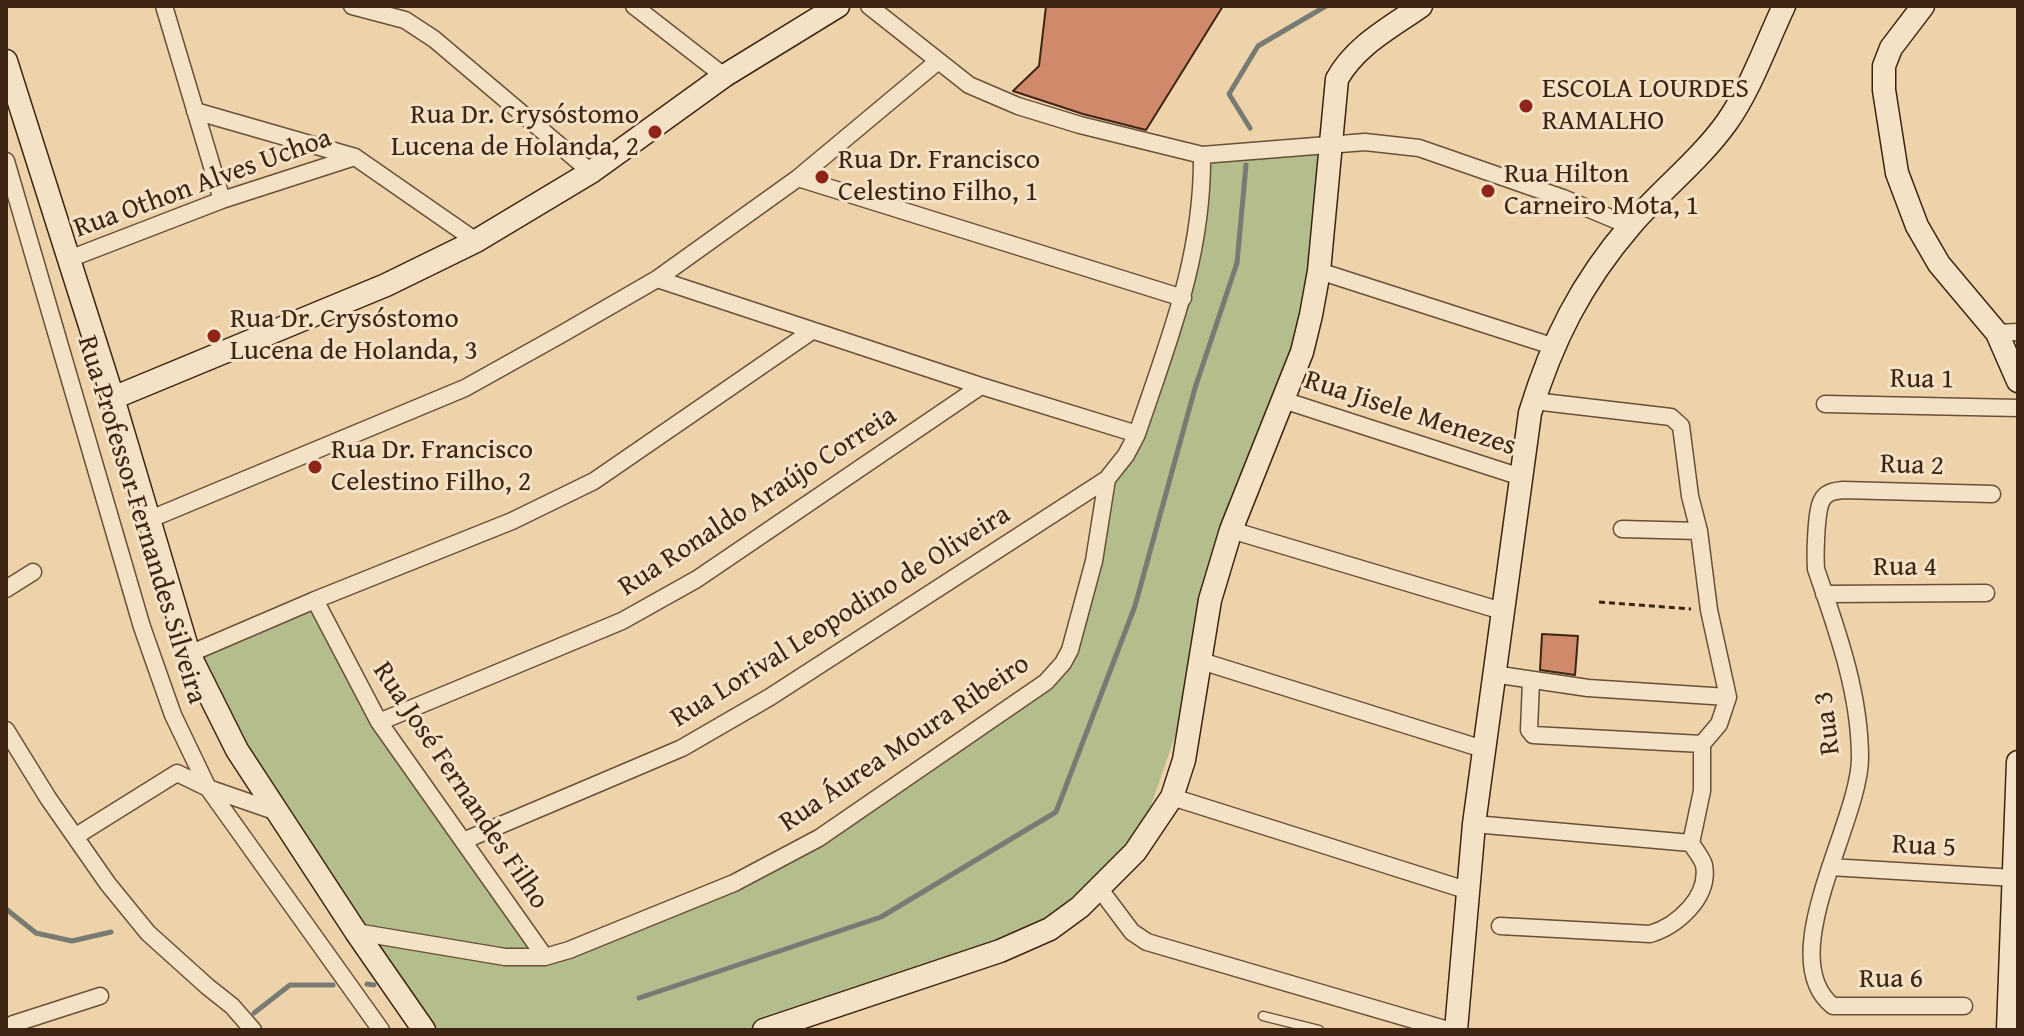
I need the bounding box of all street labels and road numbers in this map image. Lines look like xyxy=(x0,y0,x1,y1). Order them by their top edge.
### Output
street label: Rua Othon Alves Uchoa xyxy=(70,122,336,246)
street label: Rua Professor Fernandes Silveira xyxy=(69,332,213,708)
street label: Rua 1 xyxy=(1890,363,1954,397)
street label: Rua Jisele Menezes xyxy=(1300,364,1520,464)
street label: Rua Ronaldo Araújo Correia xyxy=(613,400,903,604)
street label: Rua 2 xyxy=(1879,448,1945,484)
street label: Rua Lorival Leopodino de Oliveira xyxy=(665,498,1017,736)
street label: Rua 4 xyxy=(1873,551,1937,585)
street label: Rua Áurea Moura Ribeiro xyxy=(774,648,1036,840)
street label: Rua José Fernandes Filho xyxy=(365,656,555,916)
street label: Rua 3 xyxy=(1807,689,1849,757)
street label: Rua 5 xyxy=(1891,829,1957,865)
street label: Rua 6 xyxy=(1859,963,1923,997)

